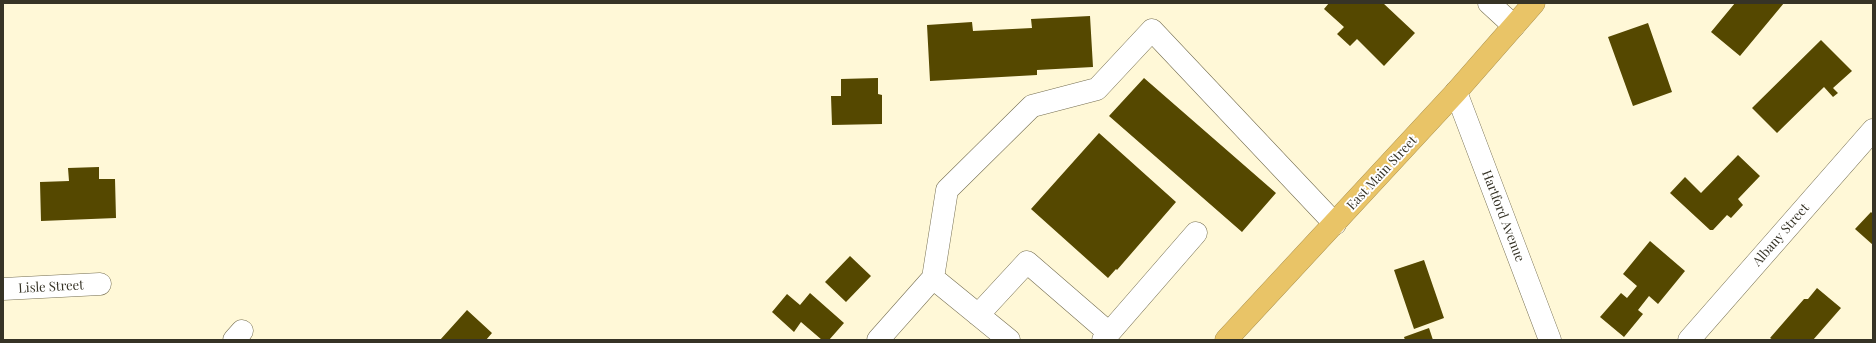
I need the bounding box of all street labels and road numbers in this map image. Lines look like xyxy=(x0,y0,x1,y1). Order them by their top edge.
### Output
street label: East Main Street xyxy=(1344,133,1420,213)
street label: Hartford Avenue xyxy=(1478,168,1528,264)
street label: Albany Street xyxy=(1750,200,1812,270)
street label: Lisle Street xyxy=(18,277,84,297)

